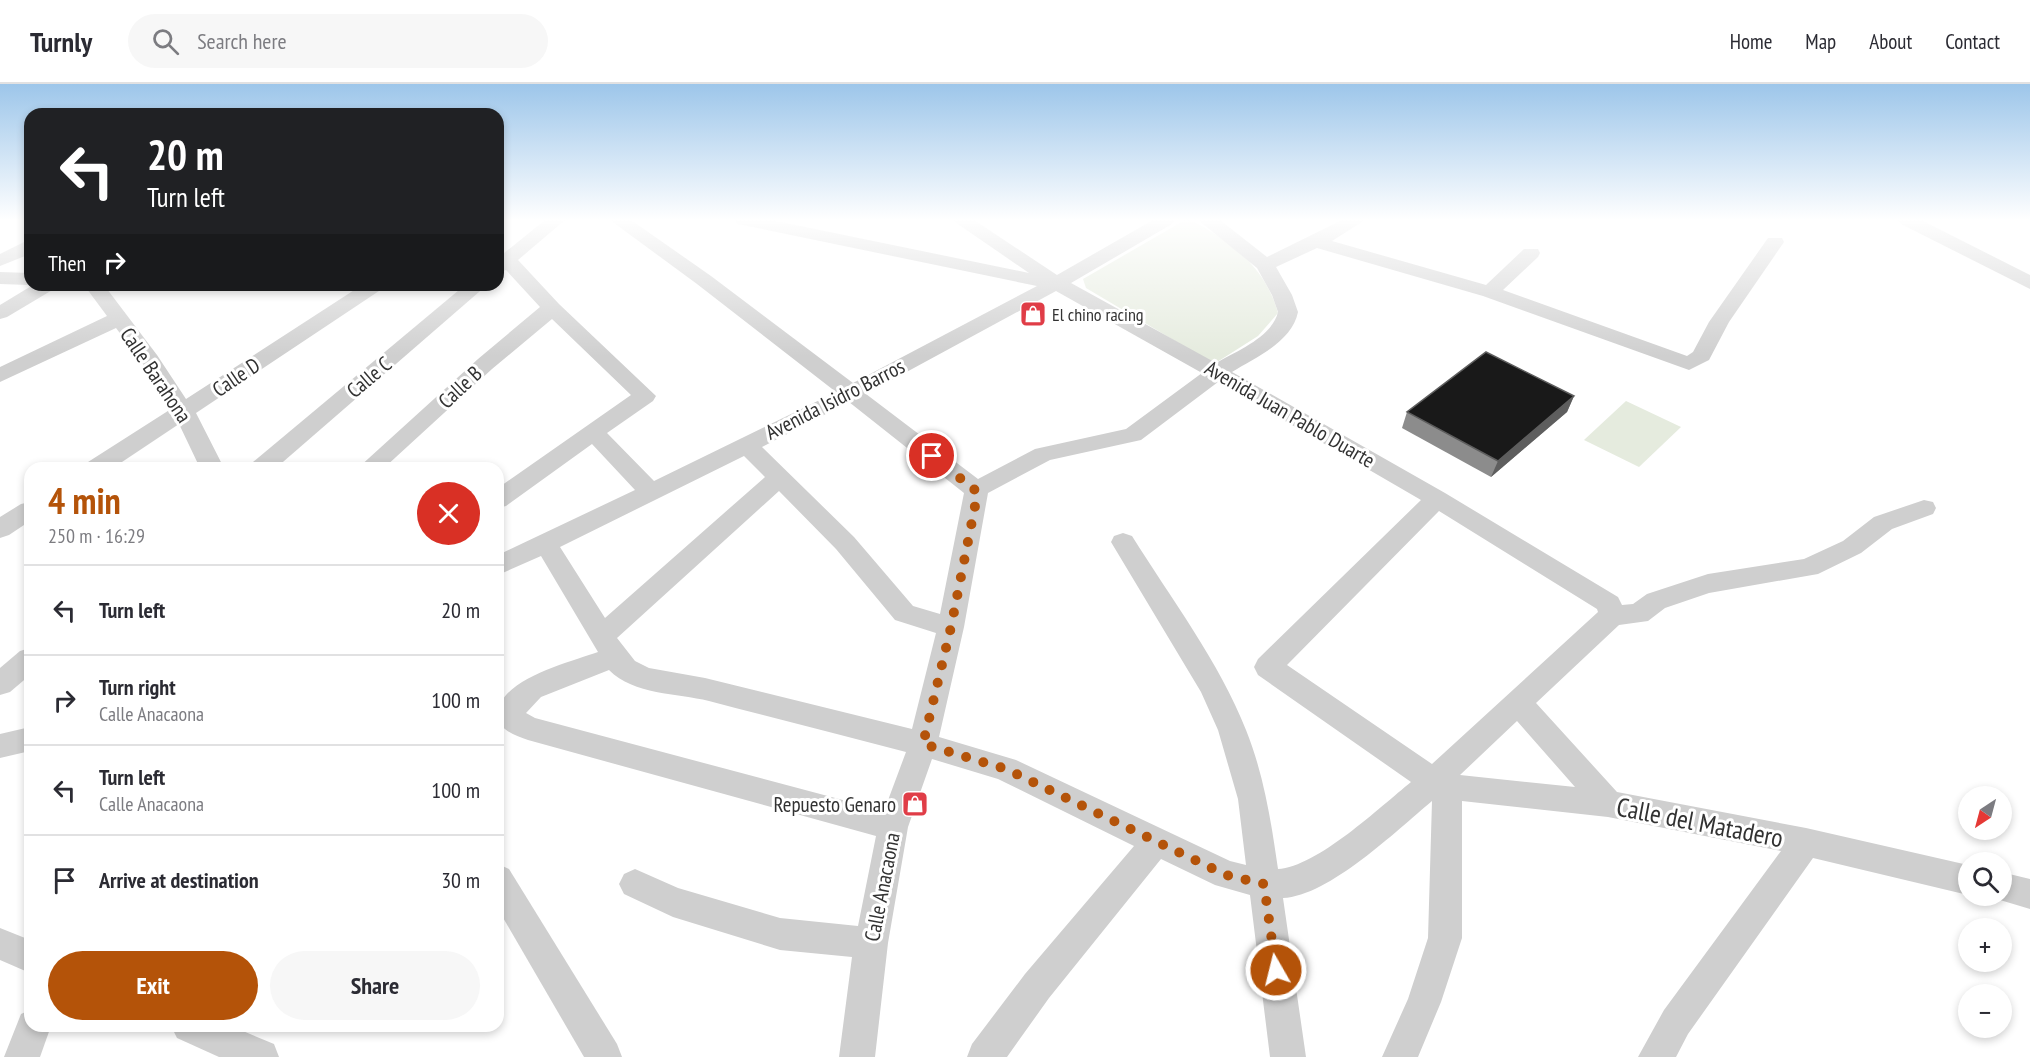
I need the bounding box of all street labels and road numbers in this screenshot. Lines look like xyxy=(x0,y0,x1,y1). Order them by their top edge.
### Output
street label: Calle Barahona xyxy=(114,322,198,428)
street label: Calle C xyxy=(341,350,397,404)
street label: Calle D xyxy=(207,351,265,403)
street label: Avenida Isidro Barros xyxy=(761,352,909,446)
street label: Avenida Juan Pablo Duarte xyxy=(1200,354,1380,474)
street label: Calle B xyxy=(432,360,488,414)
street label: Calle del Matadero xyxy=(1614,790,1786,854)
street label: Calle Anacaona xyxy=(858,830,906,944)

